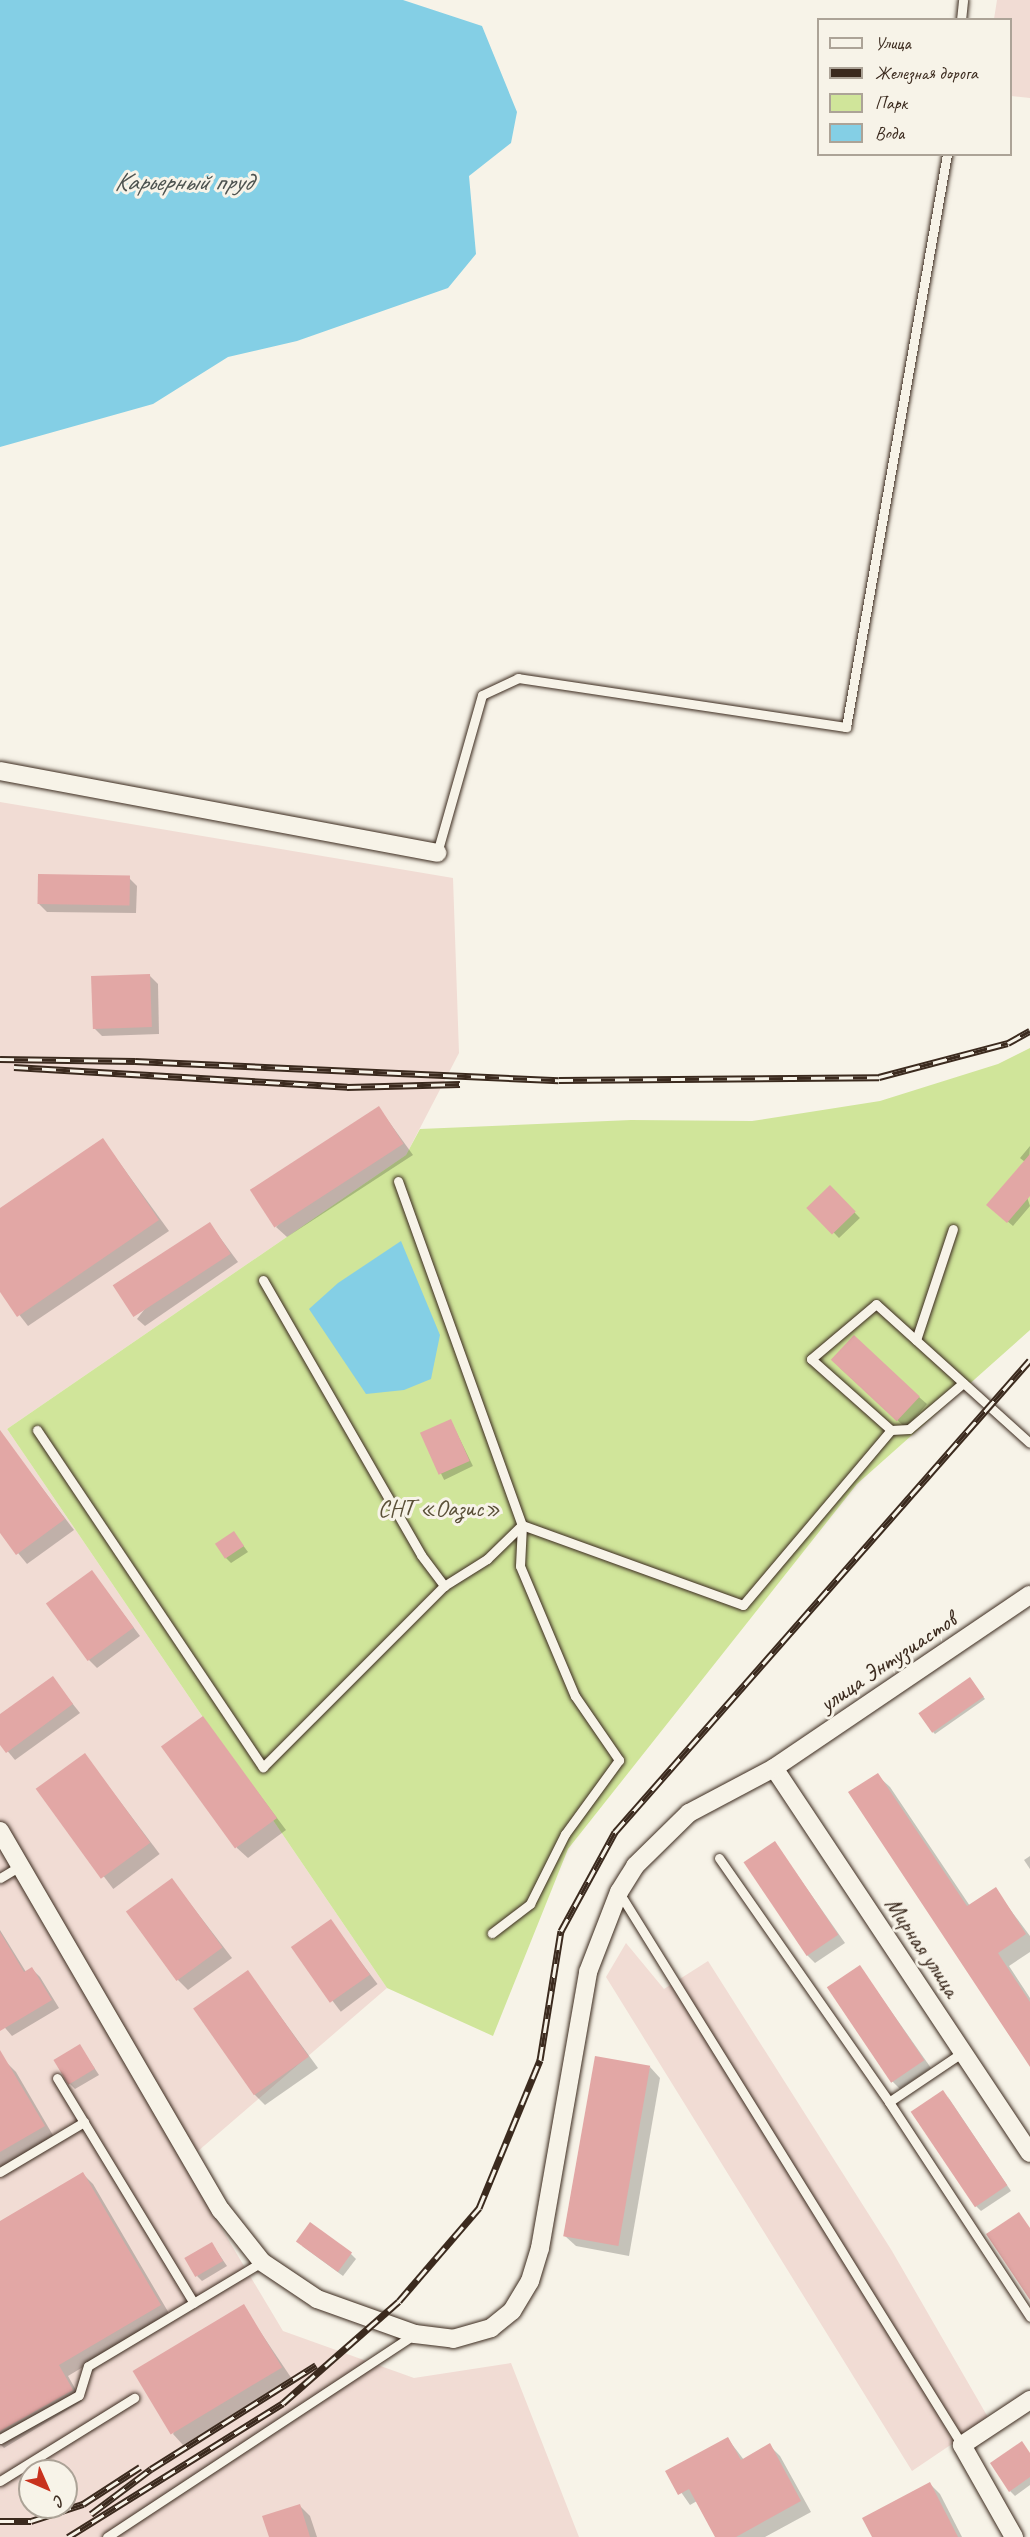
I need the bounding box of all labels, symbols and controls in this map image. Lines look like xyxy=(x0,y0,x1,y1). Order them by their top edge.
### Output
legend xyxy=(817,18,1012,156)
text: Улица xyxy=(875,32,911,54)
text: Железная дорога xyxy=(875,62,978,84)
text: Парк xyxy=(875,92,907,114)
text: Вода xyxy=(875,122,904,144)
water label: Карьерный пруд xyxy=(114,166,252,198)
park label: СНТ «Оазис» xyxy=(378,1495,500,1523)
street label: улица Энтузиастов xyxy=(813,1605,963,1719)
street label: Мирная улица xyxy=(878,1892,966,2002)
north arrow xyxy=(18,2459,78,2519)
text: С xyxy=(49,2490,69,2510)

